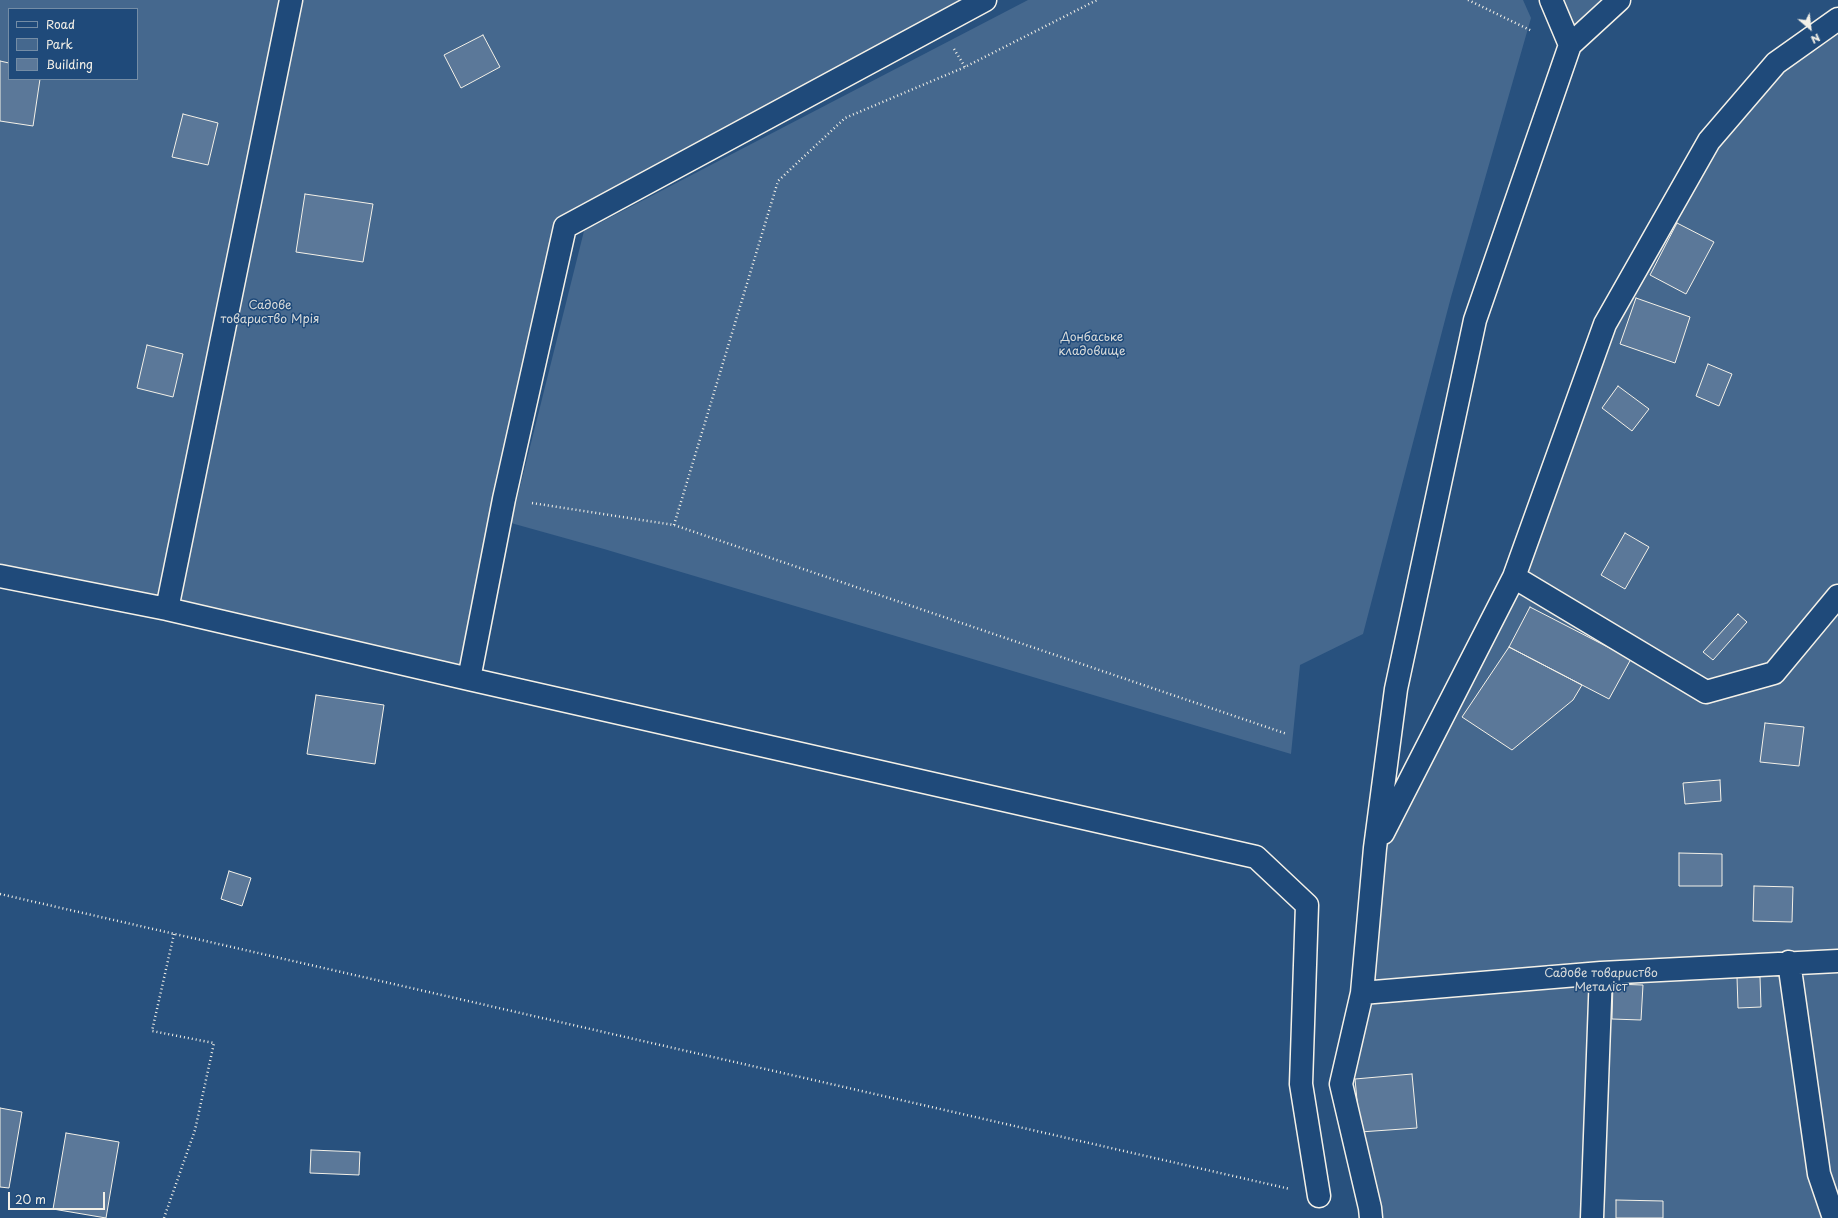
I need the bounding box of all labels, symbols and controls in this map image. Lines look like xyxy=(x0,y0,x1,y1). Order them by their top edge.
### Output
legend xyxy=(8,8,138,80)
north arrow xyxy=(1790,8,1830,48)
text: Road xyxy=(46,15,75,33)
text: N xyxy=(1808,29,1824,49)
text: Park xyxy=(46,35,73,53)
text: Building xyxy=(46,55,93,73)
park label: Садове товариство Мрія xyxy=(221,299,319,327)
park label: Донбаське кладовище xyxy=(1058,331,1126,359)
park label: Садове товариство Металіст xyxy=(1544,967,1658,995)
scale bar xyxy=(10,1184,107,1210)
text: 20 m xyxy=(15,1190,46,1208)

